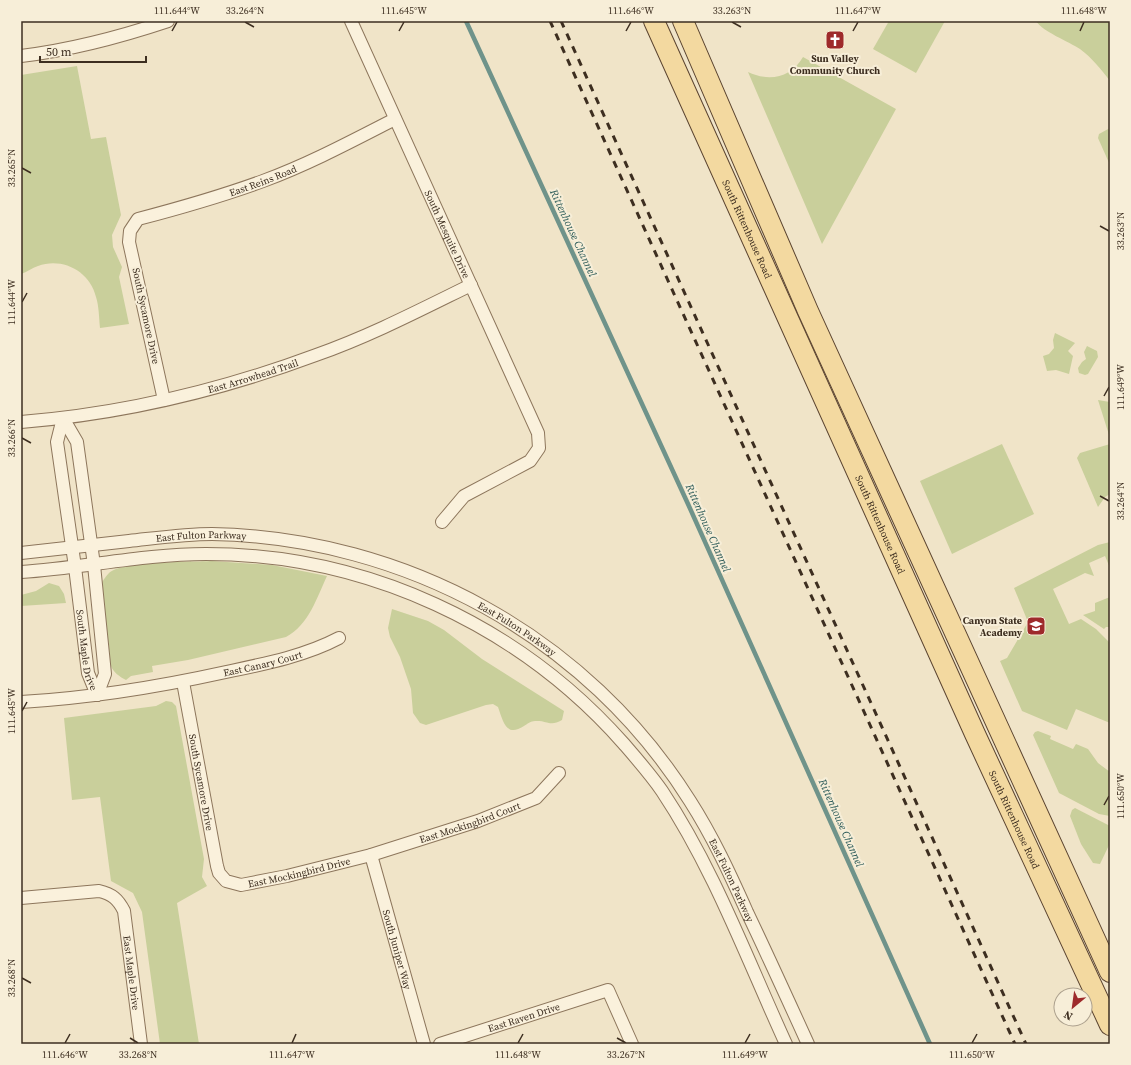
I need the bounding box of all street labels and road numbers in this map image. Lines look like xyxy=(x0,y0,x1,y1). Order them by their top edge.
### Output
street label: East Reins Road xyxy=(227,162,299,199)
street label: South Rittenhouse Road xyxy=(720,177,776,281)
street label: South Mesquite Drive xyxy=(422,188,473,280)
street label: South Sycamore Drive xyxy=(129,267,163,365)
street label: East Arrowhead Trail xyxy=(206,356,300,396)
street label: South Rittenhouse Road xyxy=(853,473,909,576)
street label: East Fulton Parkway xyxy=(155,527,248,544)
street label: East Fulton Parkway xyxy=(476,598,560,659)
street label: South Maple Drive xyxy=(74,609,101,692)
street label: East Canary Court xyxy=(222,647,304,679)
street label: South Sycamore Drive xyxy=(186,733,217,832)
street label: South Rittenhouse Road xyxy=(986,768,1043,871)
street label: East Mockingbird Court xyxy=(418,798,523,846)
street label: East Fulton Parkway xyxy=(707,836,758,925)
street label: East Mockingbird Drive xyxy=(247,854,352,890)
street label: South Juniper Way xyxy=(380,908,415,992)
street label: East Maple Drive xyxy=(121,935,143,1011)
street label: East Raven Drive xyxy=(486,999,561,1035)

